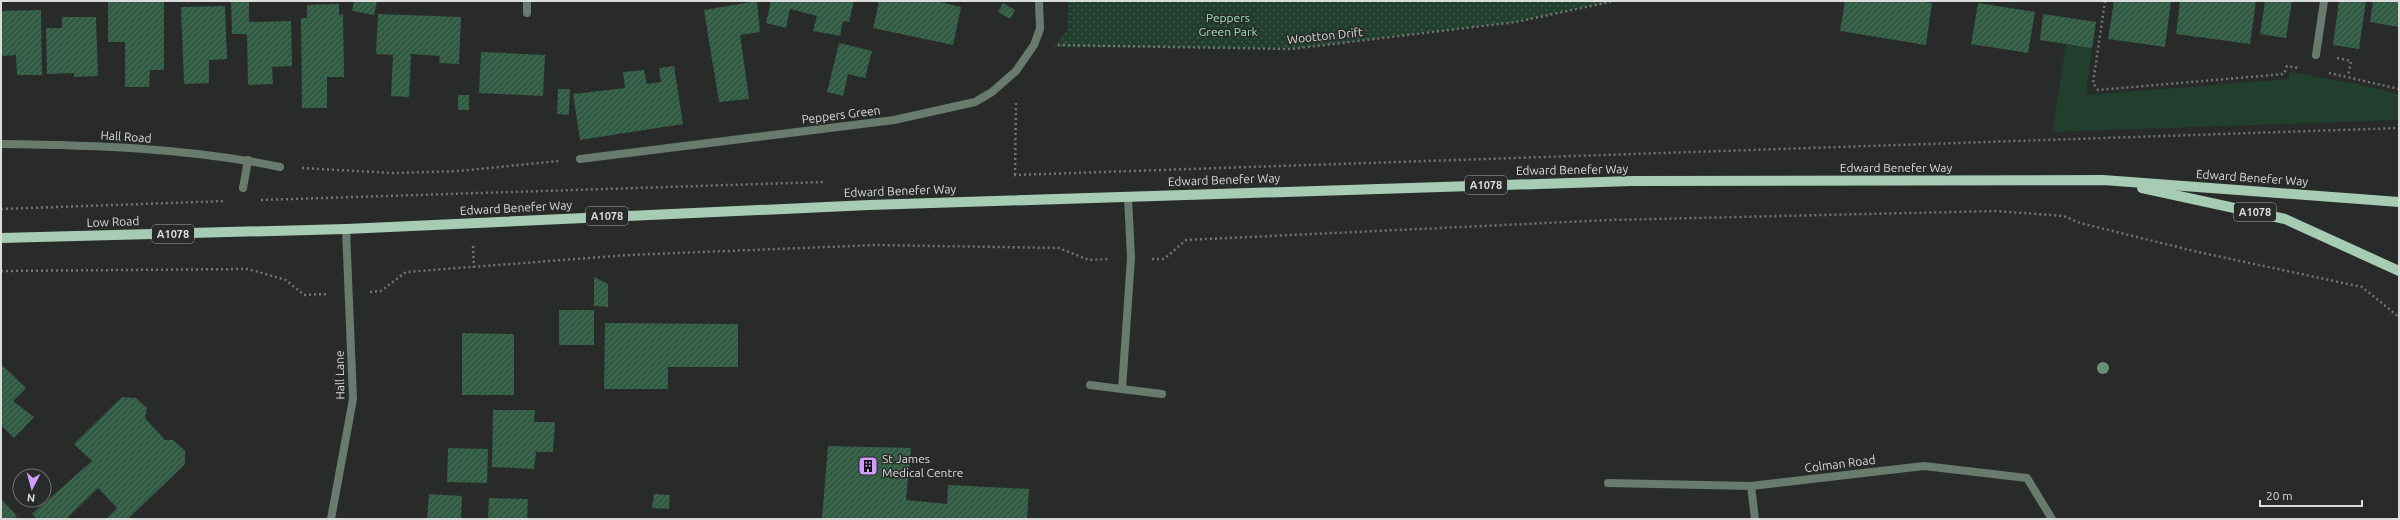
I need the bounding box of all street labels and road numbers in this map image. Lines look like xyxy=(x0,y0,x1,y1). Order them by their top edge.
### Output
street label: Wootton Drift xyxy=(1286,25,1364,46)
street label: Peppers Green xyxy=(801,103,881,126)
street label: Hall Road xyxy=(100,128,152,145)
street label: Edward Benefer Way xyxy=(1840,161,1952,174)
street label: Edward Benefer Way xyxy=(1516,162,1629,177)
street label: Edward Benefer Way xyxy=(2196,167,2309,188)
street label: Edward Benefer Way xyxy=(1168,171,1281,188)
road number: A1078 xyxy=(1465,176,1507,194)
street label: Edward Benefer Way xyxy=(844,182,957,199)
street label: Edward Benefer Way xyxy=(459,198,573,217)
road number: A1078 xyxy=(2234,203,2276,221)
road number: A1078 xyxy=(586,207,628,225)
street label: Low Road xyxy=(86,214,140,229)
road number: A1078 xyxy=(152,225,194,243)
street label: Hall Lane xyxy=(333,350,346,400)
street label: Colman Road xyxy=(1804,453,1876,474)

